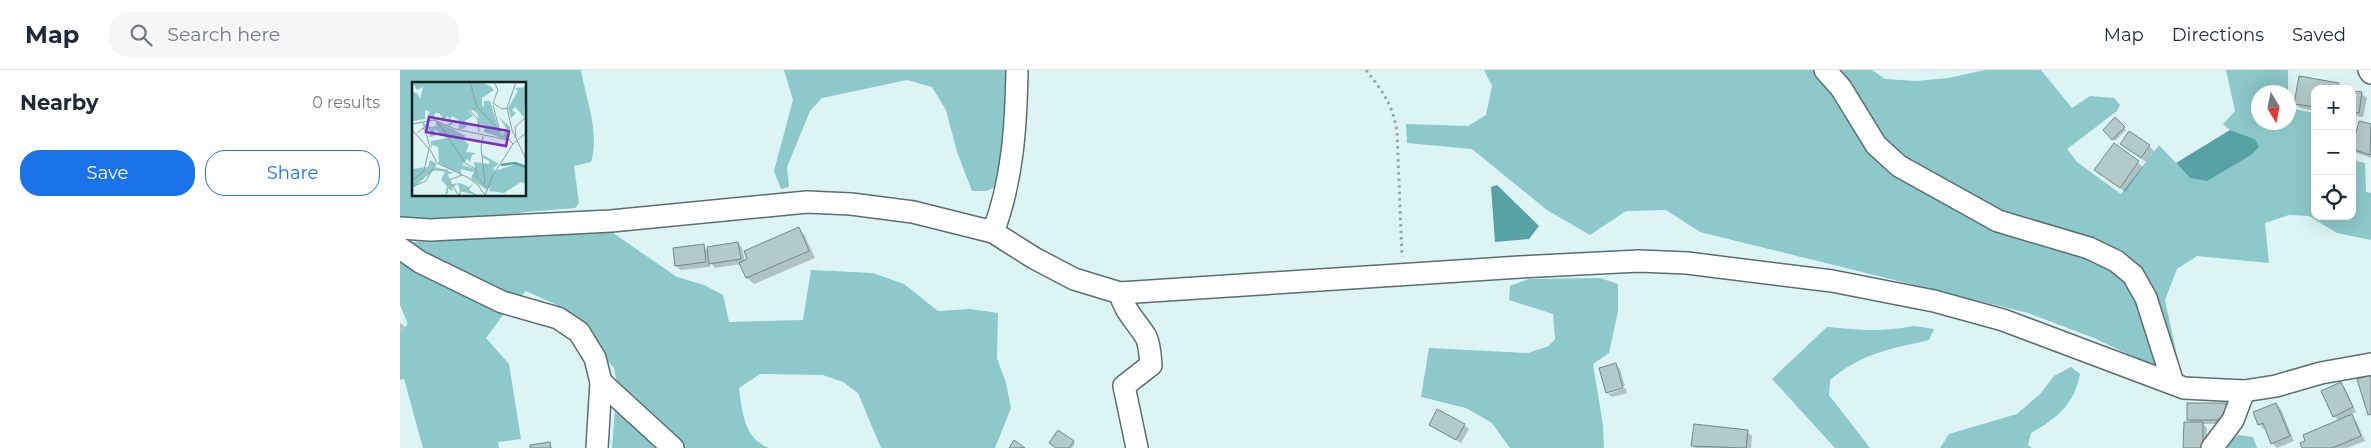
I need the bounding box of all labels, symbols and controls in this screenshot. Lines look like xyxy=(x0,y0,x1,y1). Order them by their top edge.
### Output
search box xyxy=(109,12,459,57)
text: Map xyxy=(25,20,79,49)
icon: search xyxy=(127,21,155,49)
text: Search here xyxy=(167,23,280,46)
text: Map xyxy=(2104,24,2144,46)
text: Directions xyxy=(2172,24,2264,46)
text: Saved xyxy=(2292,24,2346,46)
inset map xyxy=(412,82,526,196)
north arrow xyxy=(2251,85,2296,130)
map controls xyxy=(2311,85,2356,220)
button: + xyxy=(2311,85,2356,130)
text: Nearby xyxy=(20,90,99,115)
text: 0 results xyxy=(312,93,380,112)
button: − xyxy=(2311,130,2356,175)
button: Save xyxy=(20,150,195,196)
button: Share xyxy=(205,150,380,196)
button: locate xyxy=(2311,175,2356,220)

